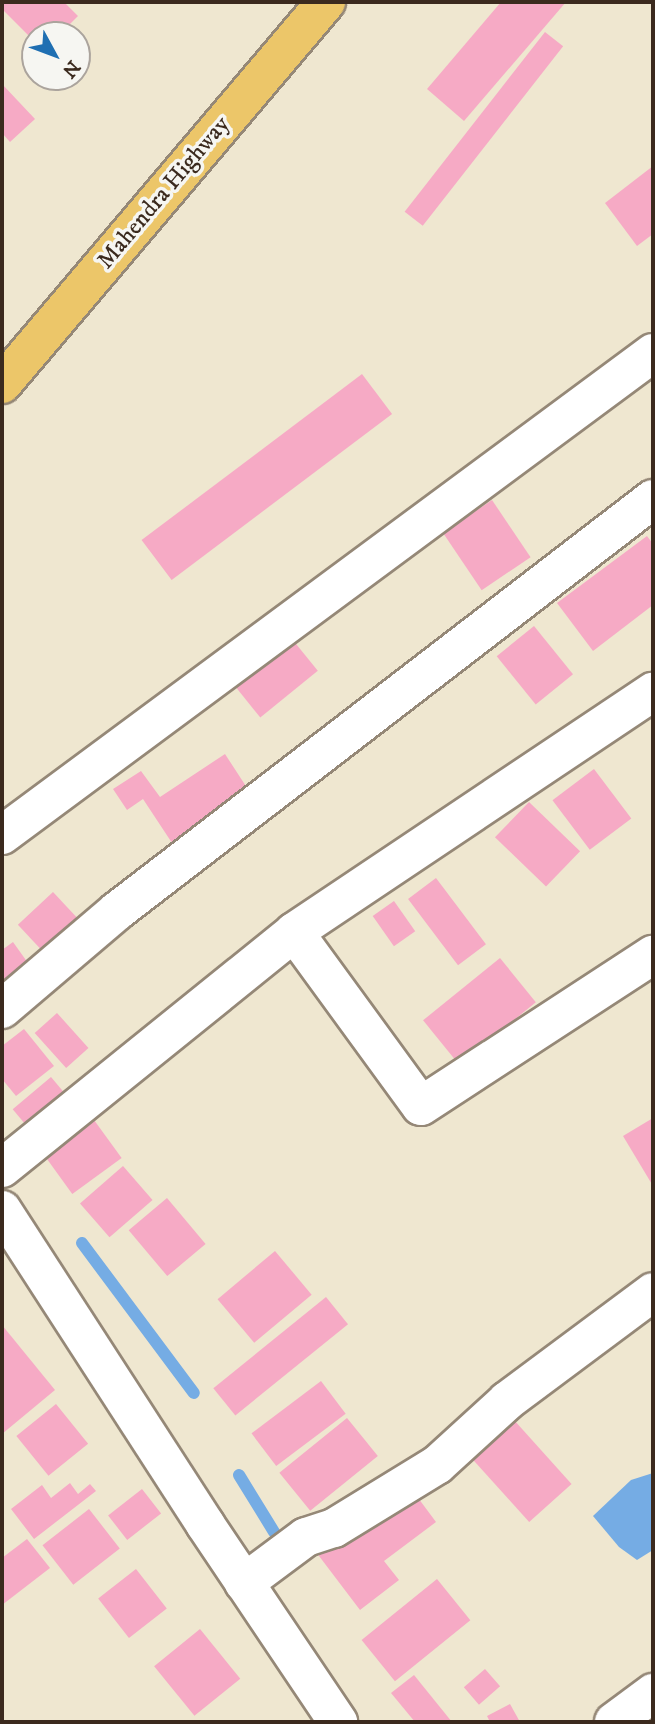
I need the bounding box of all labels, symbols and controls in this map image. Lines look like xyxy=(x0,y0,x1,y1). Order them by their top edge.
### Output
north arrow xyxy=(21,21,91,91)
text: N xyxy=(57,55,85,82)
street label: Mahendra Highway xyxy=(92,111,236,275)

